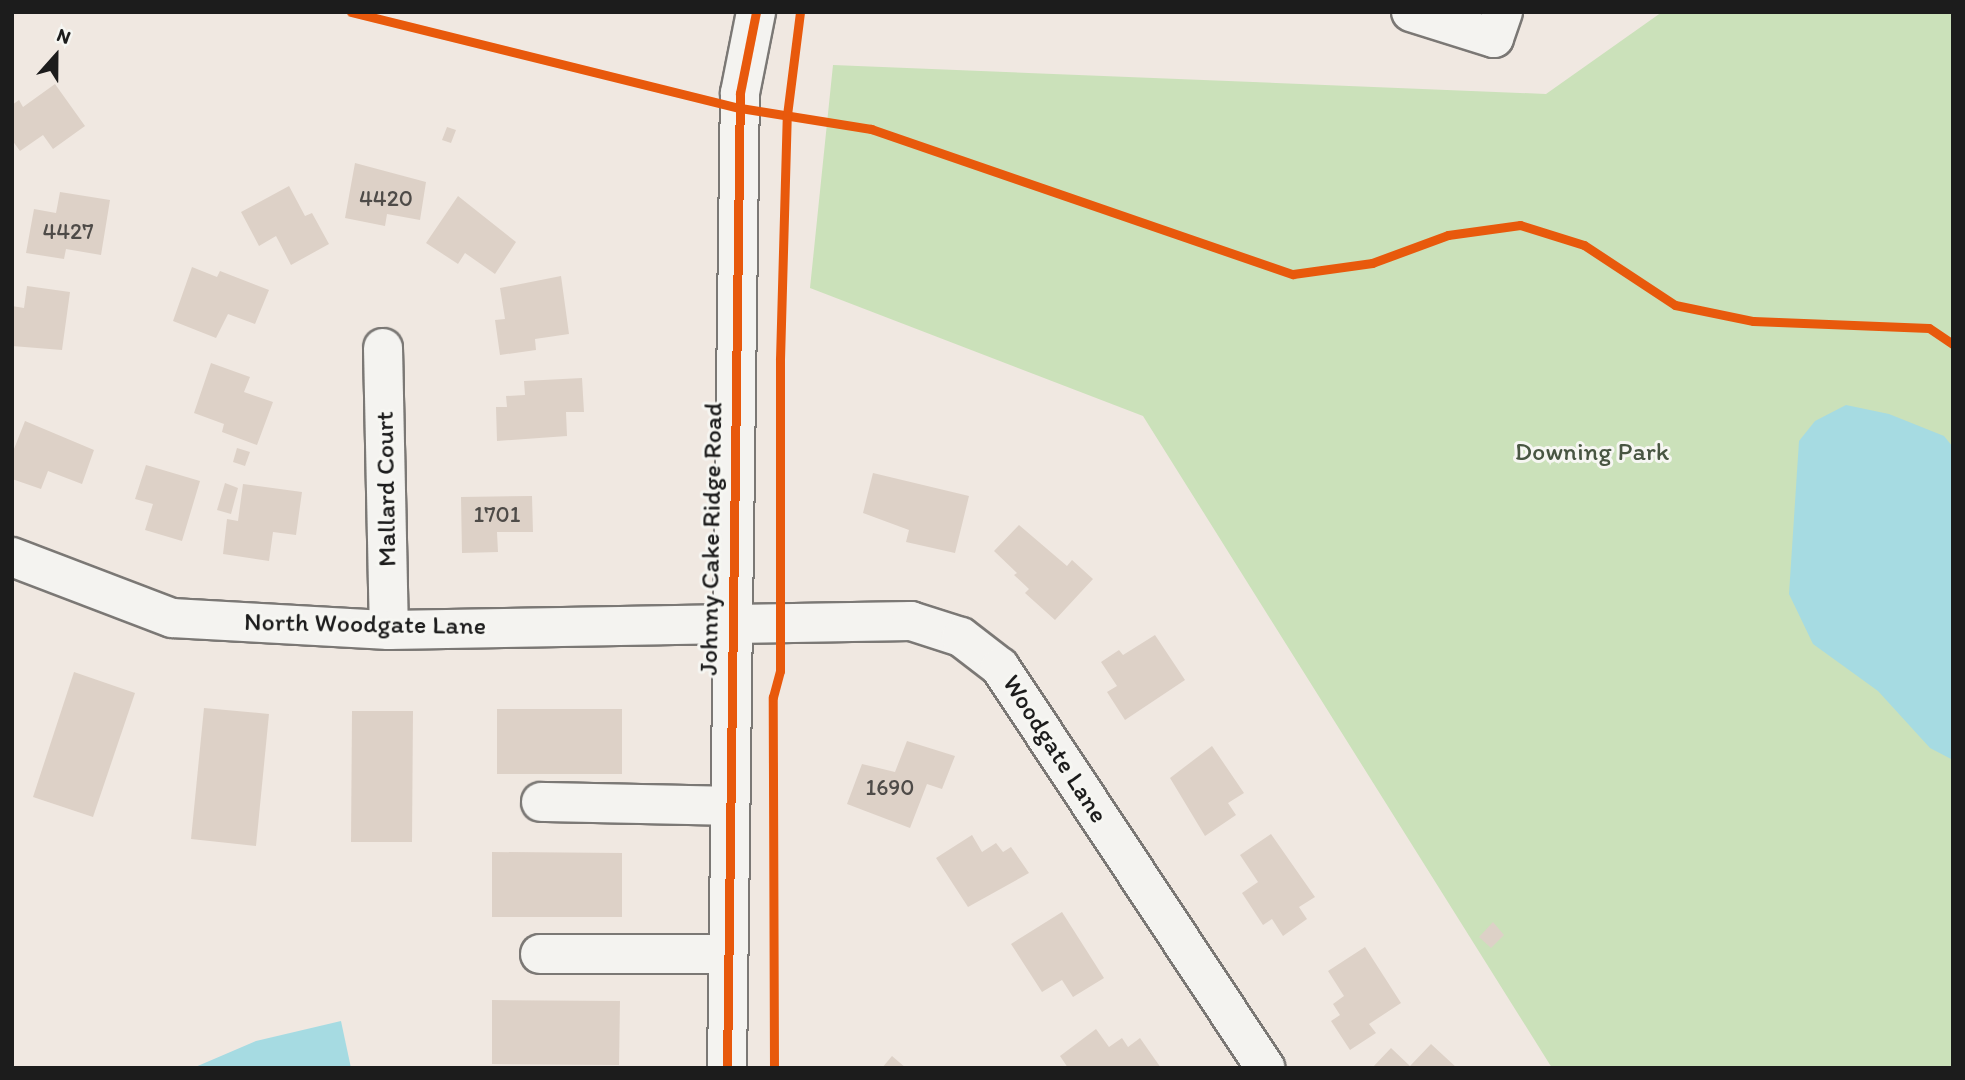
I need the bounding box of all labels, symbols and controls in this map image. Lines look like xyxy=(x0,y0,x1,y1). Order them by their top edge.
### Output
north arrow xyxy=(21,21,91,91)
text: N xyxy=(54,23,74,49)
house number: 4420 xyxy=(359,184,413,212)
house number: 4427 xyxy=(42,217,94,245)
street label: Johnny Cake Ridge Road xyxy=(693,403,729,675)
street label: Mallard Court xyxy=(369,411,403,567)
park label: Downing Park xyxy=(1515,436,1669,468)
house number: 1701 xyxy=(474,500,520,528)
street label: North Woodgate Lane xyxy=(244,606,486,642)
street label: Woodgate Lane xyxy=(995,669,1115,829)
house number: 1690 xyxy=(865,773,915,801)

